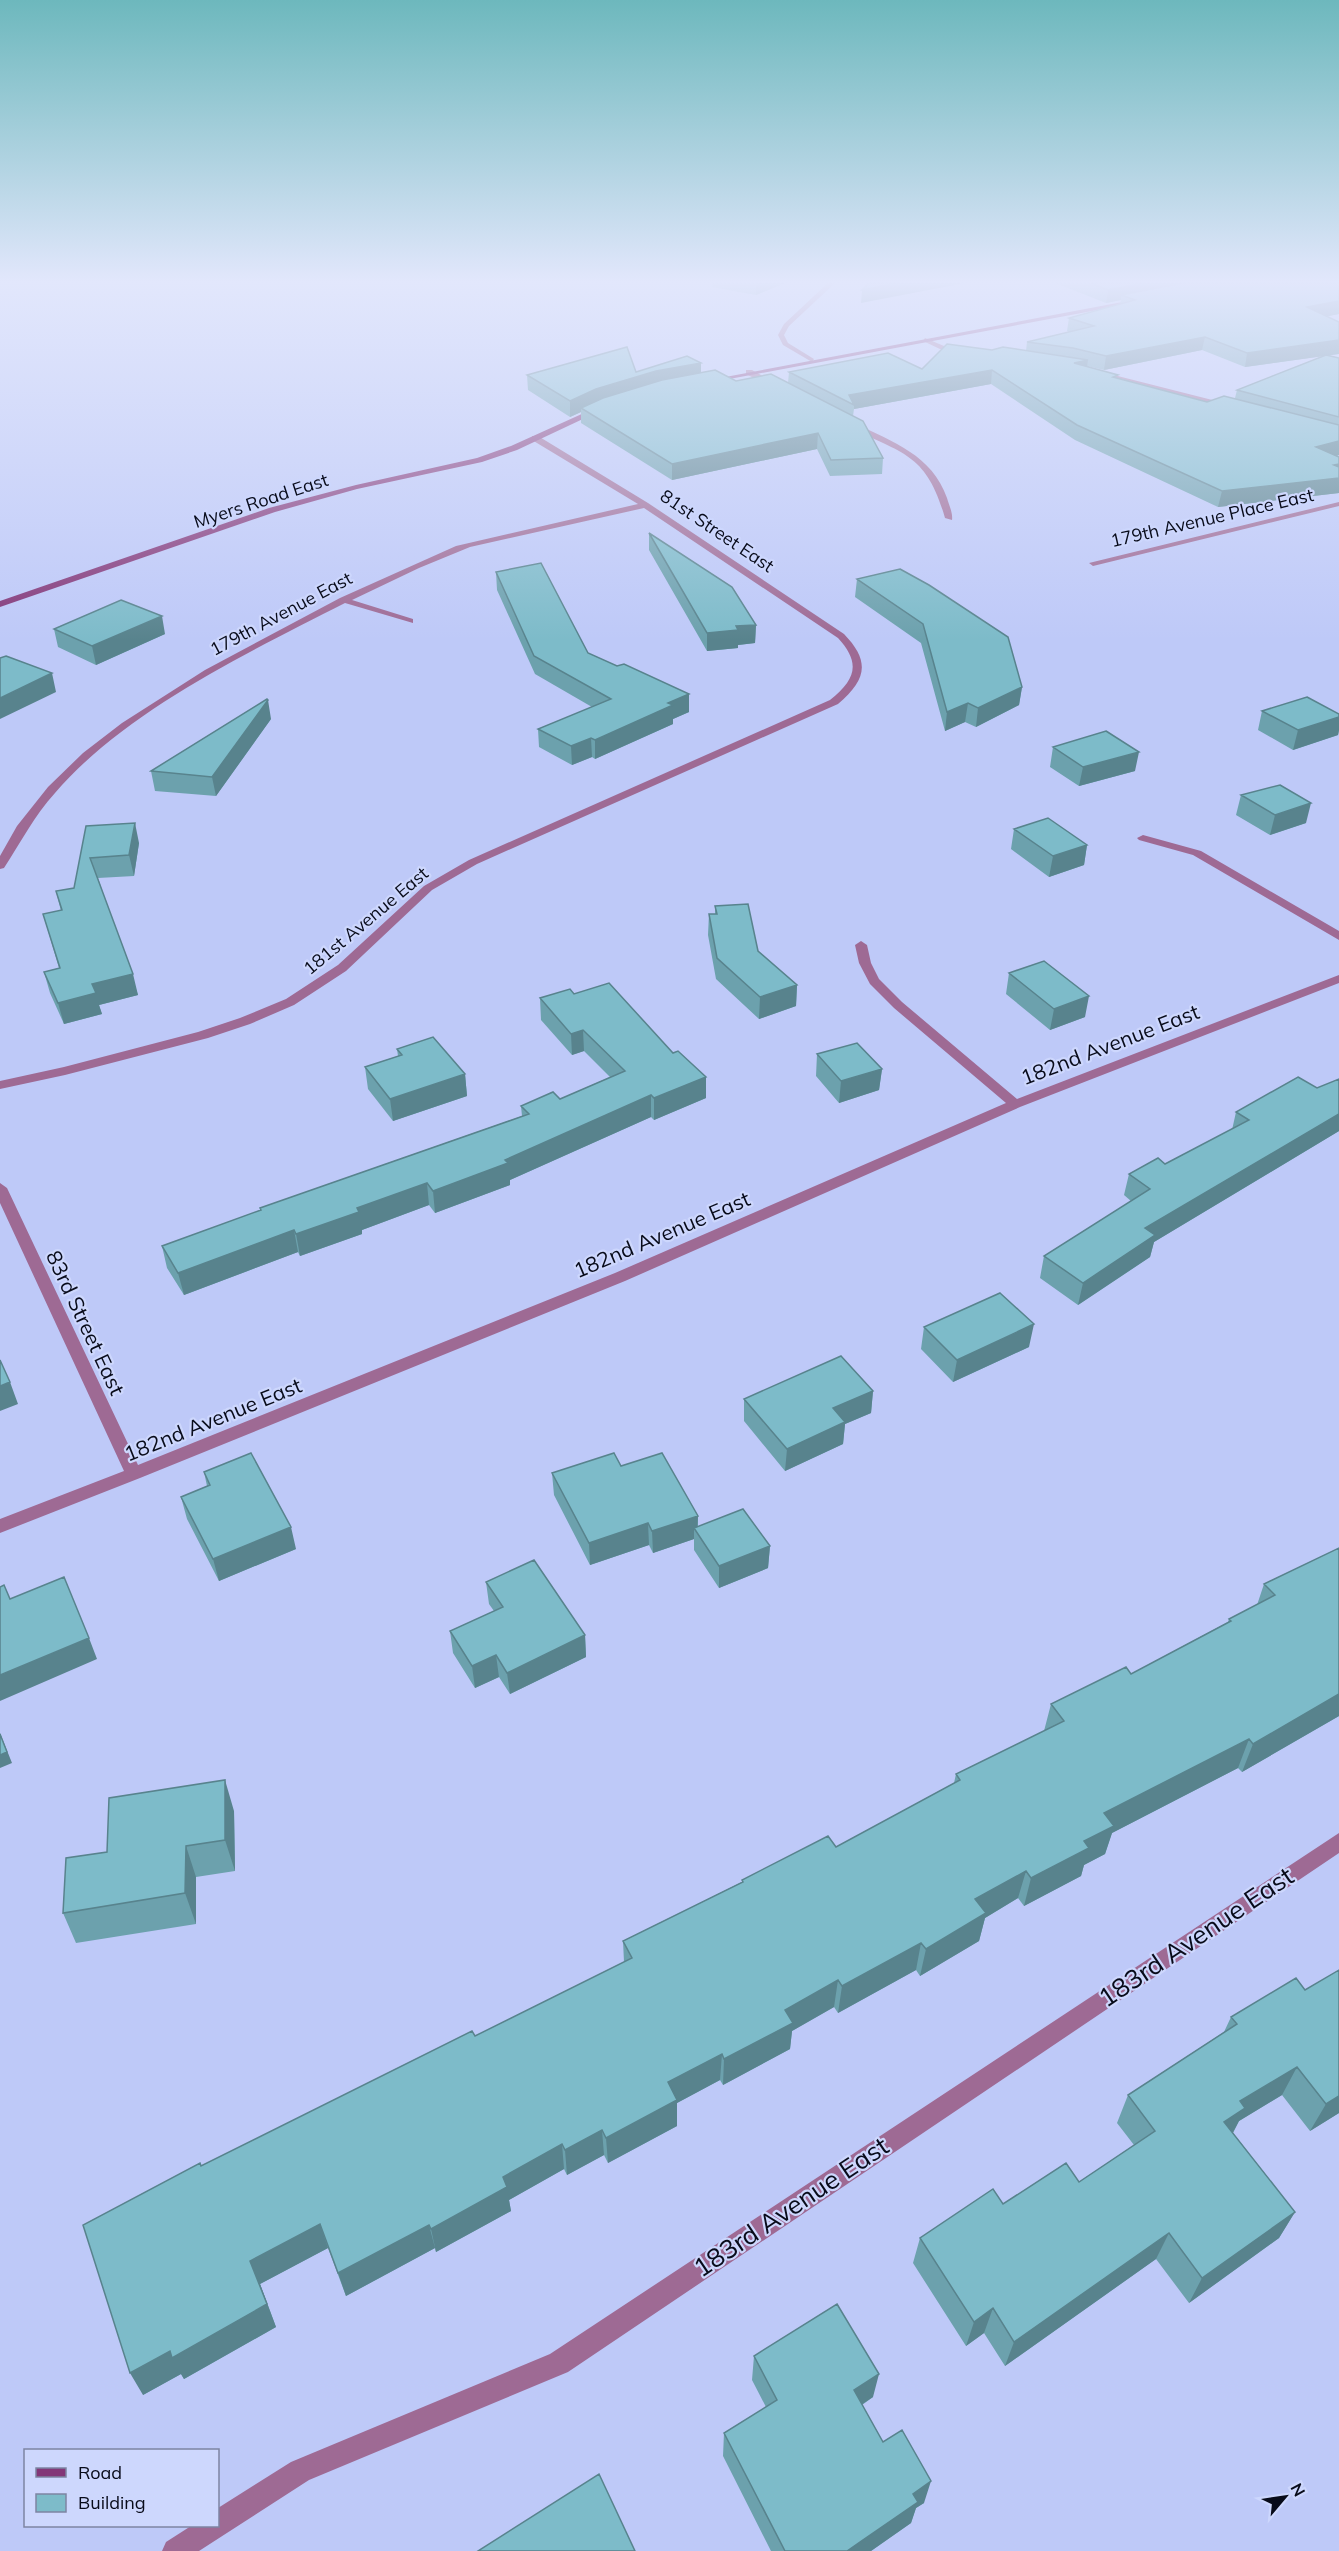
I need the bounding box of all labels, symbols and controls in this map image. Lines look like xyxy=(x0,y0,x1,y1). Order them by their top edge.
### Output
street label: Myers Road East xyxy=(191,468,331,533)
street label: 179th Avenue Place East xyxy=(1108,483,1316,552)
street label: 81st Street East xyxy=(656,484,779,577)
street label: 179th Avenue East xyxy=(206,566,356,661)
street label: 181st Avenue East xyxy=(299,862,433,980)
street label: 182nd Avenue East xyxy=(1017,998,1203,1090)
street label: 182nd Avenue East xyxy=(569,1185,754,1283)
street label: 83rd Street East xyxy=(41,1246,131,1399)
street label: 182nd Avenue East xyxy=(120,1372,305,1467)
street label: 183rd Avenue East xyxy=(1092,1859,1300,2014)
street label: 183rd Avenue East xyxy=(687,2129,895,2284)
legend xyxy=(24,2449,219,2527)
text: Road xyxy=(78,2461,122,2484)
north arrow xyxy=(1255,2467,1315,2527)
text: N xyxy=(1286,2480,1310,2500)
text: Building xyxy=(78,2491,146,2514)

